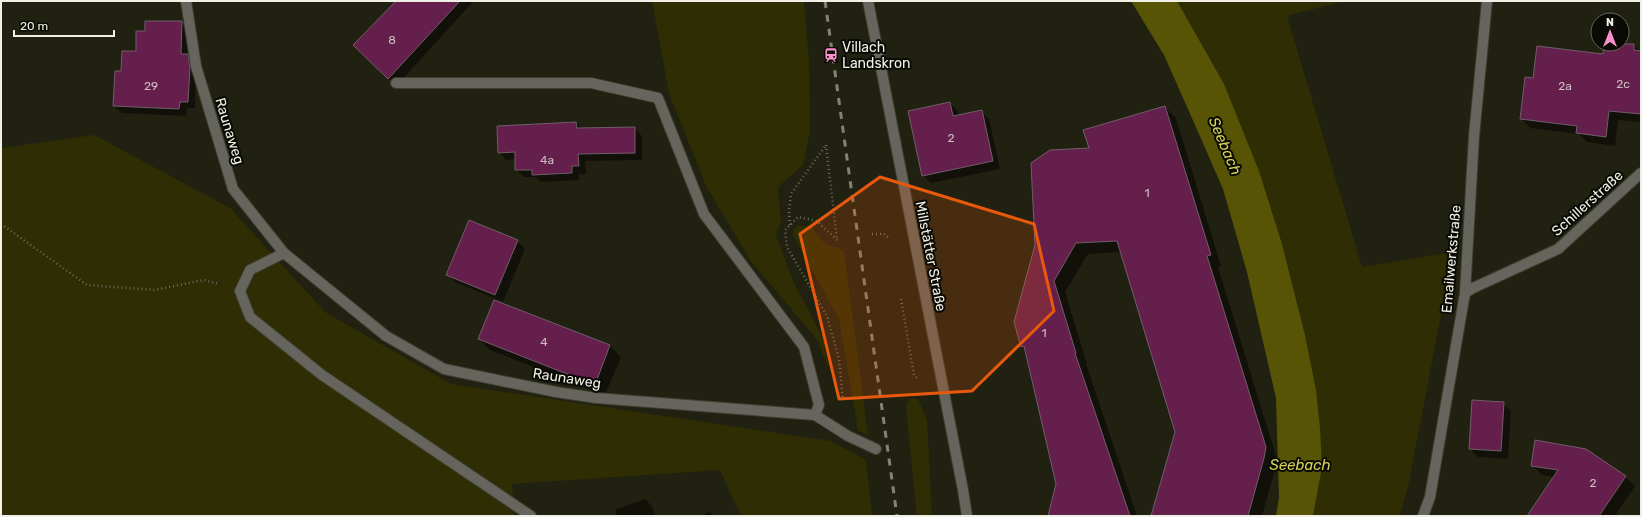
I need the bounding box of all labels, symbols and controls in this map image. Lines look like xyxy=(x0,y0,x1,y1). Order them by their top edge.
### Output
scale bar xyxy=(14,12,114,38)
north arrow xyxy=(1590,12,1630,52)
text: N xyxy=(1606,16,1614,29)
text: 20 m xyxy=(20,19,48,33)
house number: 8 xyxy=(388,33,396,47)
place label: Villach Landskron xyxy=(842,39,911,72)
station icon: Villach Landskron xyxy=(823,47,839,63)
house number: 2c xyxy=(1616,77,1630,91)
house number: 29 xyxy=(144,79,158,93)
house number: 2a xyxy=(1558,79,1572,93)
street label: Raunaweg xyxy=(211,96,248,167)
water label: Seebach xyxy=(1205,114,1245,178)
house number: 2 xyxy=(947,131,955,145)
house number: 4a xyxy=(540,153,554,167)
street label: Schillerstraße xyxy=(1548,167,1627,240)
house number: 1 xyxy=(1144,186,1150,200)
street label: Millstätter Straße xyxy=(911,200,950,313)
street label: Emailwerkstraße xyxy=(1438,204,1465,314)
house number: 1 xyxy=(1041,326,1047,340)
house number: 4 xyxy=(540,335,548,349)
street label: Raunaweg xyxy=(532,365,602,392)
water label: Seebach xyxy=(1269,456,1331,474)
house number: 2 xyxy=(1589,476,1597,490)

